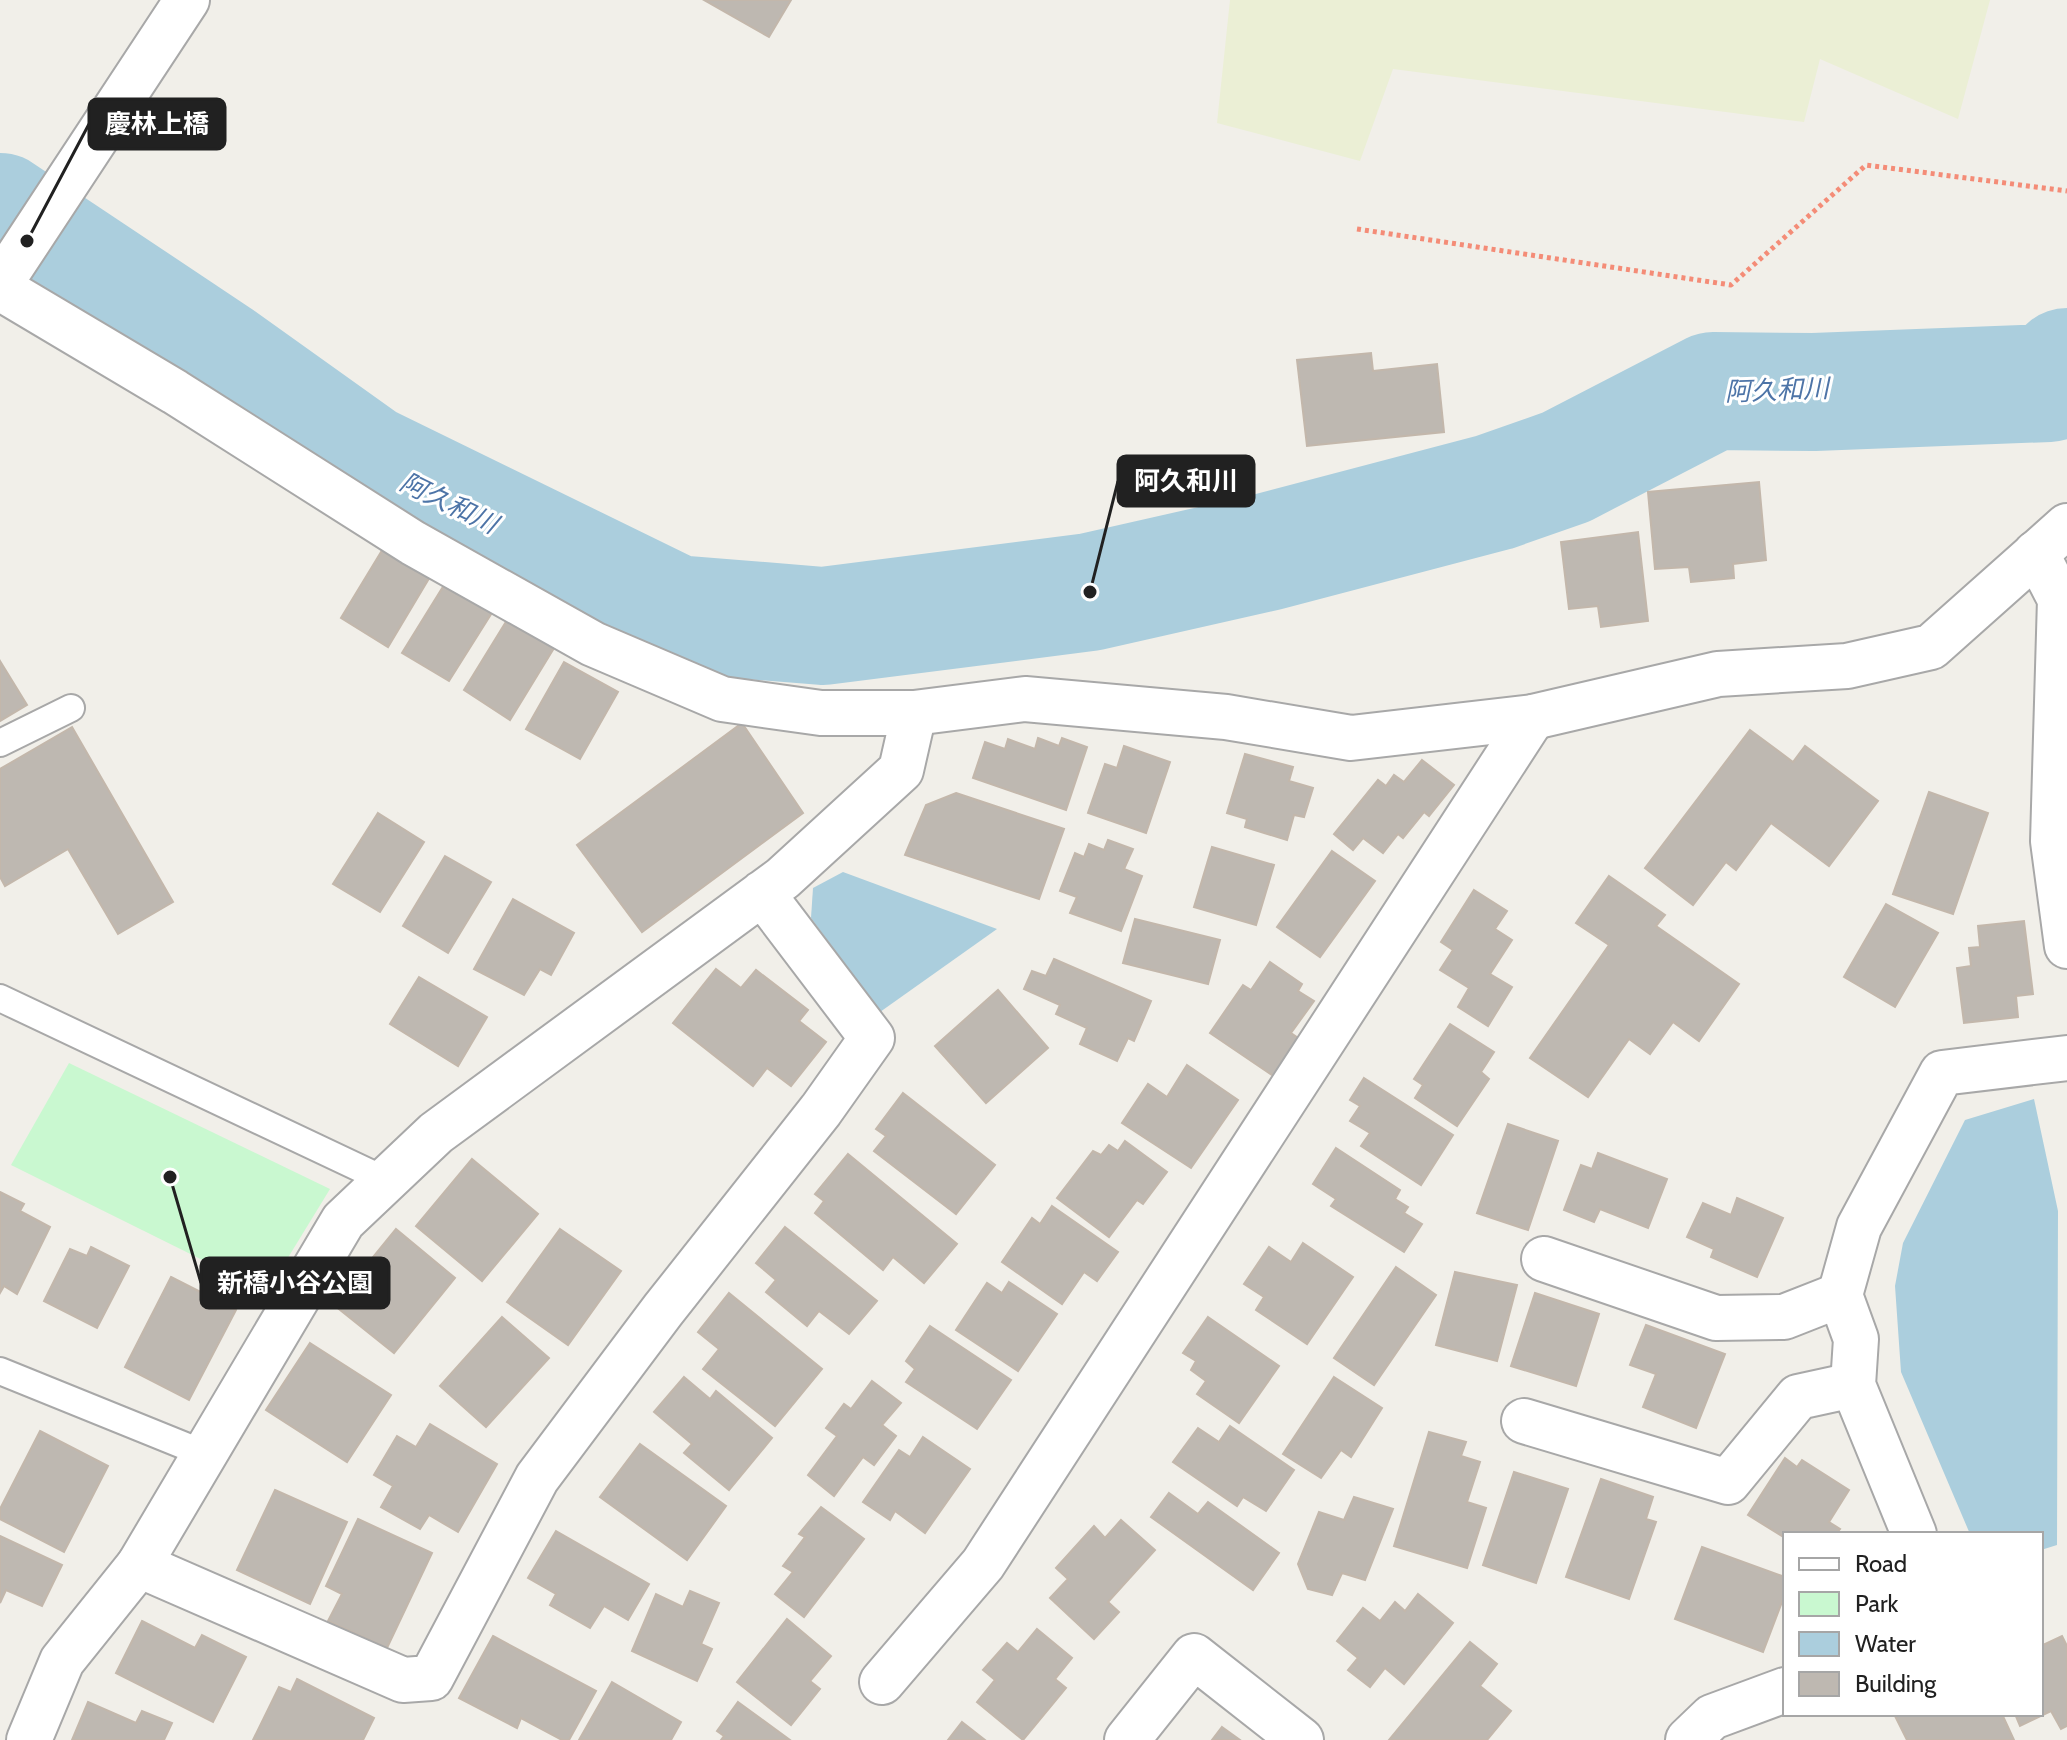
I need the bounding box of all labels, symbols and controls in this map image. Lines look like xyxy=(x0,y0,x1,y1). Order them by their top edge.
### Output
callout: 慶林上橋 xyxy=(89,99,225,149)
text: 慶林上橋 xyxy=(105,108,209,140)
water label: 阿久和川 xyxy=(1724,372,1833,408)
callout: 阿久和川 xyxy=(1118,456,1254,506)
text: 阿久和川 xyxy=(1134,465,1238,497)
water label: 阿久和川 xyxy=(395,466,505,541)
callout: 新橋小谷公園 xyxy=(201,1258,389,1308)
text: 新橋小谷公園 xyxy=(217,1267,373,1299)
legend xyxy=(1783,1532,2043,1716)
text: Road xyxy=(1855,1549,1907,1578)
text: Park xyxy=(1855,1589,1898,1618)
text: Water xyxy=(1855,1629,1916,1658)
text: Building xyxy=(1855,1669,1937,1698)

